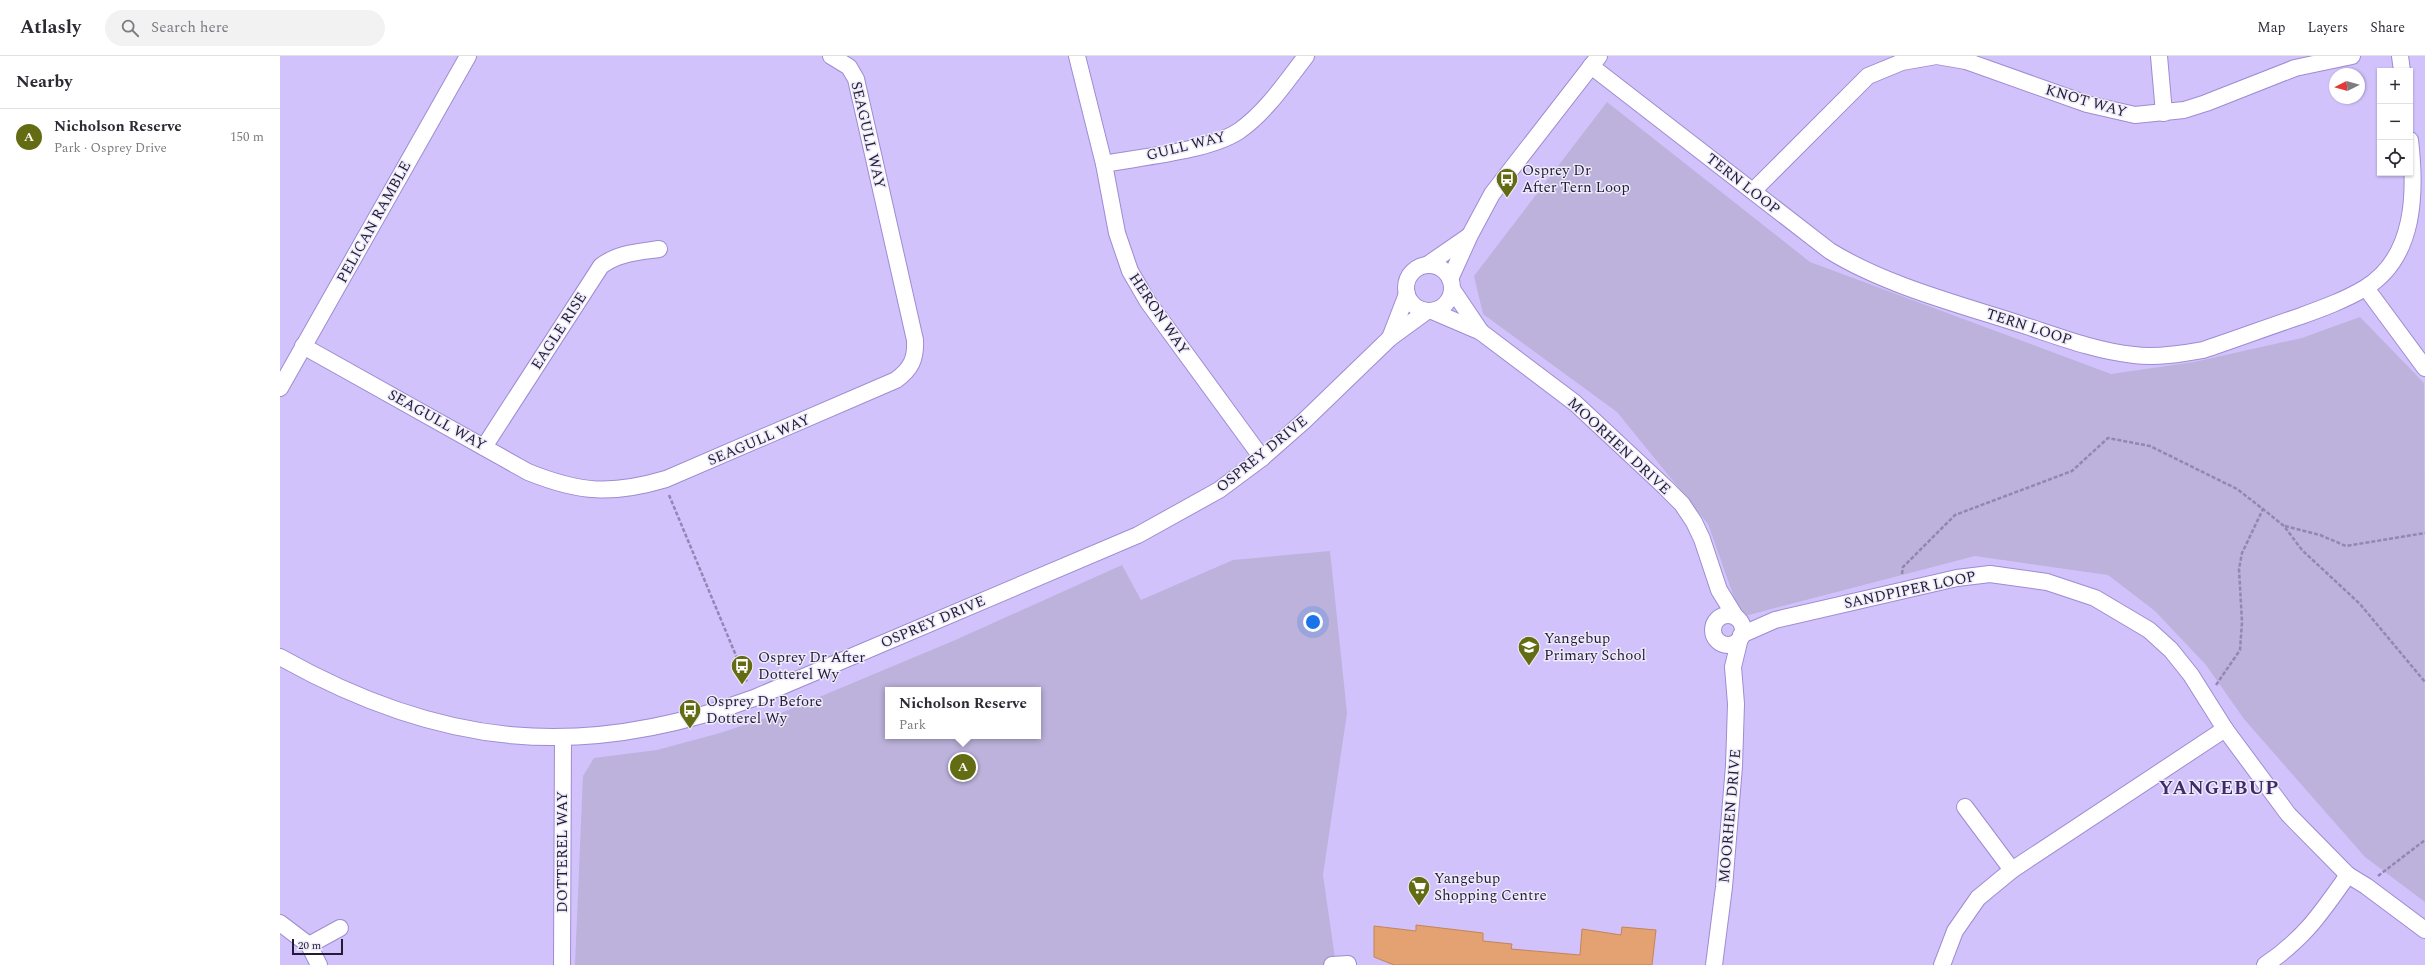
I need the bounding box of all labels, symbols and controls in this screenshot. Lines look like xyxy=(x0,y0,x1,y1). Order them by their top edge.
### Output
search box xyxy=(105,10,385,46)
text: Atlasly xyxy=(20,13,81,42)
text: Search here xyxy=(151,16,229,39)
icon: search xyxy=(119,17,141,39)
text: Map xyxy=(2257,17,2286,38)
text: Layers xyxy=(2308,17,2348,38)
text: Share xyxy=(2370,17,2405,38)
north arrow xyxy=(2329,68,2365,104)
map controls xyxy=(2377,68,2413,176)
button: + xyxy=(2377,68,2413,104)
text: Nearby xyxy=(16,69,72,95)
street label: KNOT WAY xyxy=(2043,78,2130,124)
street label: SEAGULL WAY xyxy=(844,79,892,191)
button: − xyxy=(2377,104,2413,140)
text: Nicholson Reserve xyxy=(54,115,182,138)
street label: GULL WAY xyxy=(1144,125,1228,167)
text: A xyxy=(24,127,34,147)
text: 150 m xyxy=(230,127,264,147)
text: Park · Osprey Drive xyxy=(54,138,167,158)
button: locate xyxy=(2377,140,2413,176)
street label: TERN LOOP xyxy=(1701,148,1785,220)
street label: PELICAN RAMBLE xyxy=(331,157,417,287)
place label: Osprey Dr After Tern Loop xyxy=(1522,159,1630,199)
bus stop icon: Osprey Dr After Tern Loop xyxy=(1494,166,1520,199)
street label: HERON WAY xyxy=(1123,268,1195,360)
street label: EAGLE RISE xyxy=(525,288,593,374)
street label: TERN LOOP xyxy=(1983,302,2075,352)
street label: SEAGULL WAY xyxy=(384,383,491,457)
street label: MOORHEN DRIVE xyxy=(1562,392,1676,500)
street label: SEAGULL WAY xyxy=(704,408,814,472)
street label: OSPREY DRIVE xyxy=(1211,410,1313,498)
street label: SANDPIPER LOOP xyxy=(1842,565,1978,615)
street label: OSPREY DRIVE xyxy=(877,590,989,654)
your location xyxy=(1303,612,1323,632)
place label: Yangebup Primary School xyxy=(1544,627,1646,667)
school or university icon: Yangebup Primary School xyxy=(1516,634,1542,667)
place label: Osprey Dr After Dotterel Wy xyxy=(758,646,865,686)
bus stop icon: Osprey Dr After Dotterel Wy xyxy=(729,653,755,686)
popup xyxy=(885,687,1041,739)
place label: Osprey Dr Before Dotterel Wy xyxy=(706,690,822,730)
text: Nicholson Reserve xyxy=(899,692,1027,715)
bus stop icon: Osprey Dr Before Dotterel Wy xyxy=(677,697,703,730)
text: Park xyxy=(899,715,926,735)
street label: MOORHEN DRIVE xyxy=(1713,748,1747,884)
pin: A xyxy=(950,752,976,782)
district label: YANGEBUP xyxy=(2159,774,2279,803)
street label: DOTTEREL WAY xyxy=(551,791,574,913)
place label: Yangebup Shopping Centre xyxy=(1434,867,1547,907)
supermarket icon: Yangebup Shopping Centre xyxy=(1406,874,1432,907)
scale bar xyxy=(292,937,343,956)
text: 20 m xyxy=(298,937,321,954)

